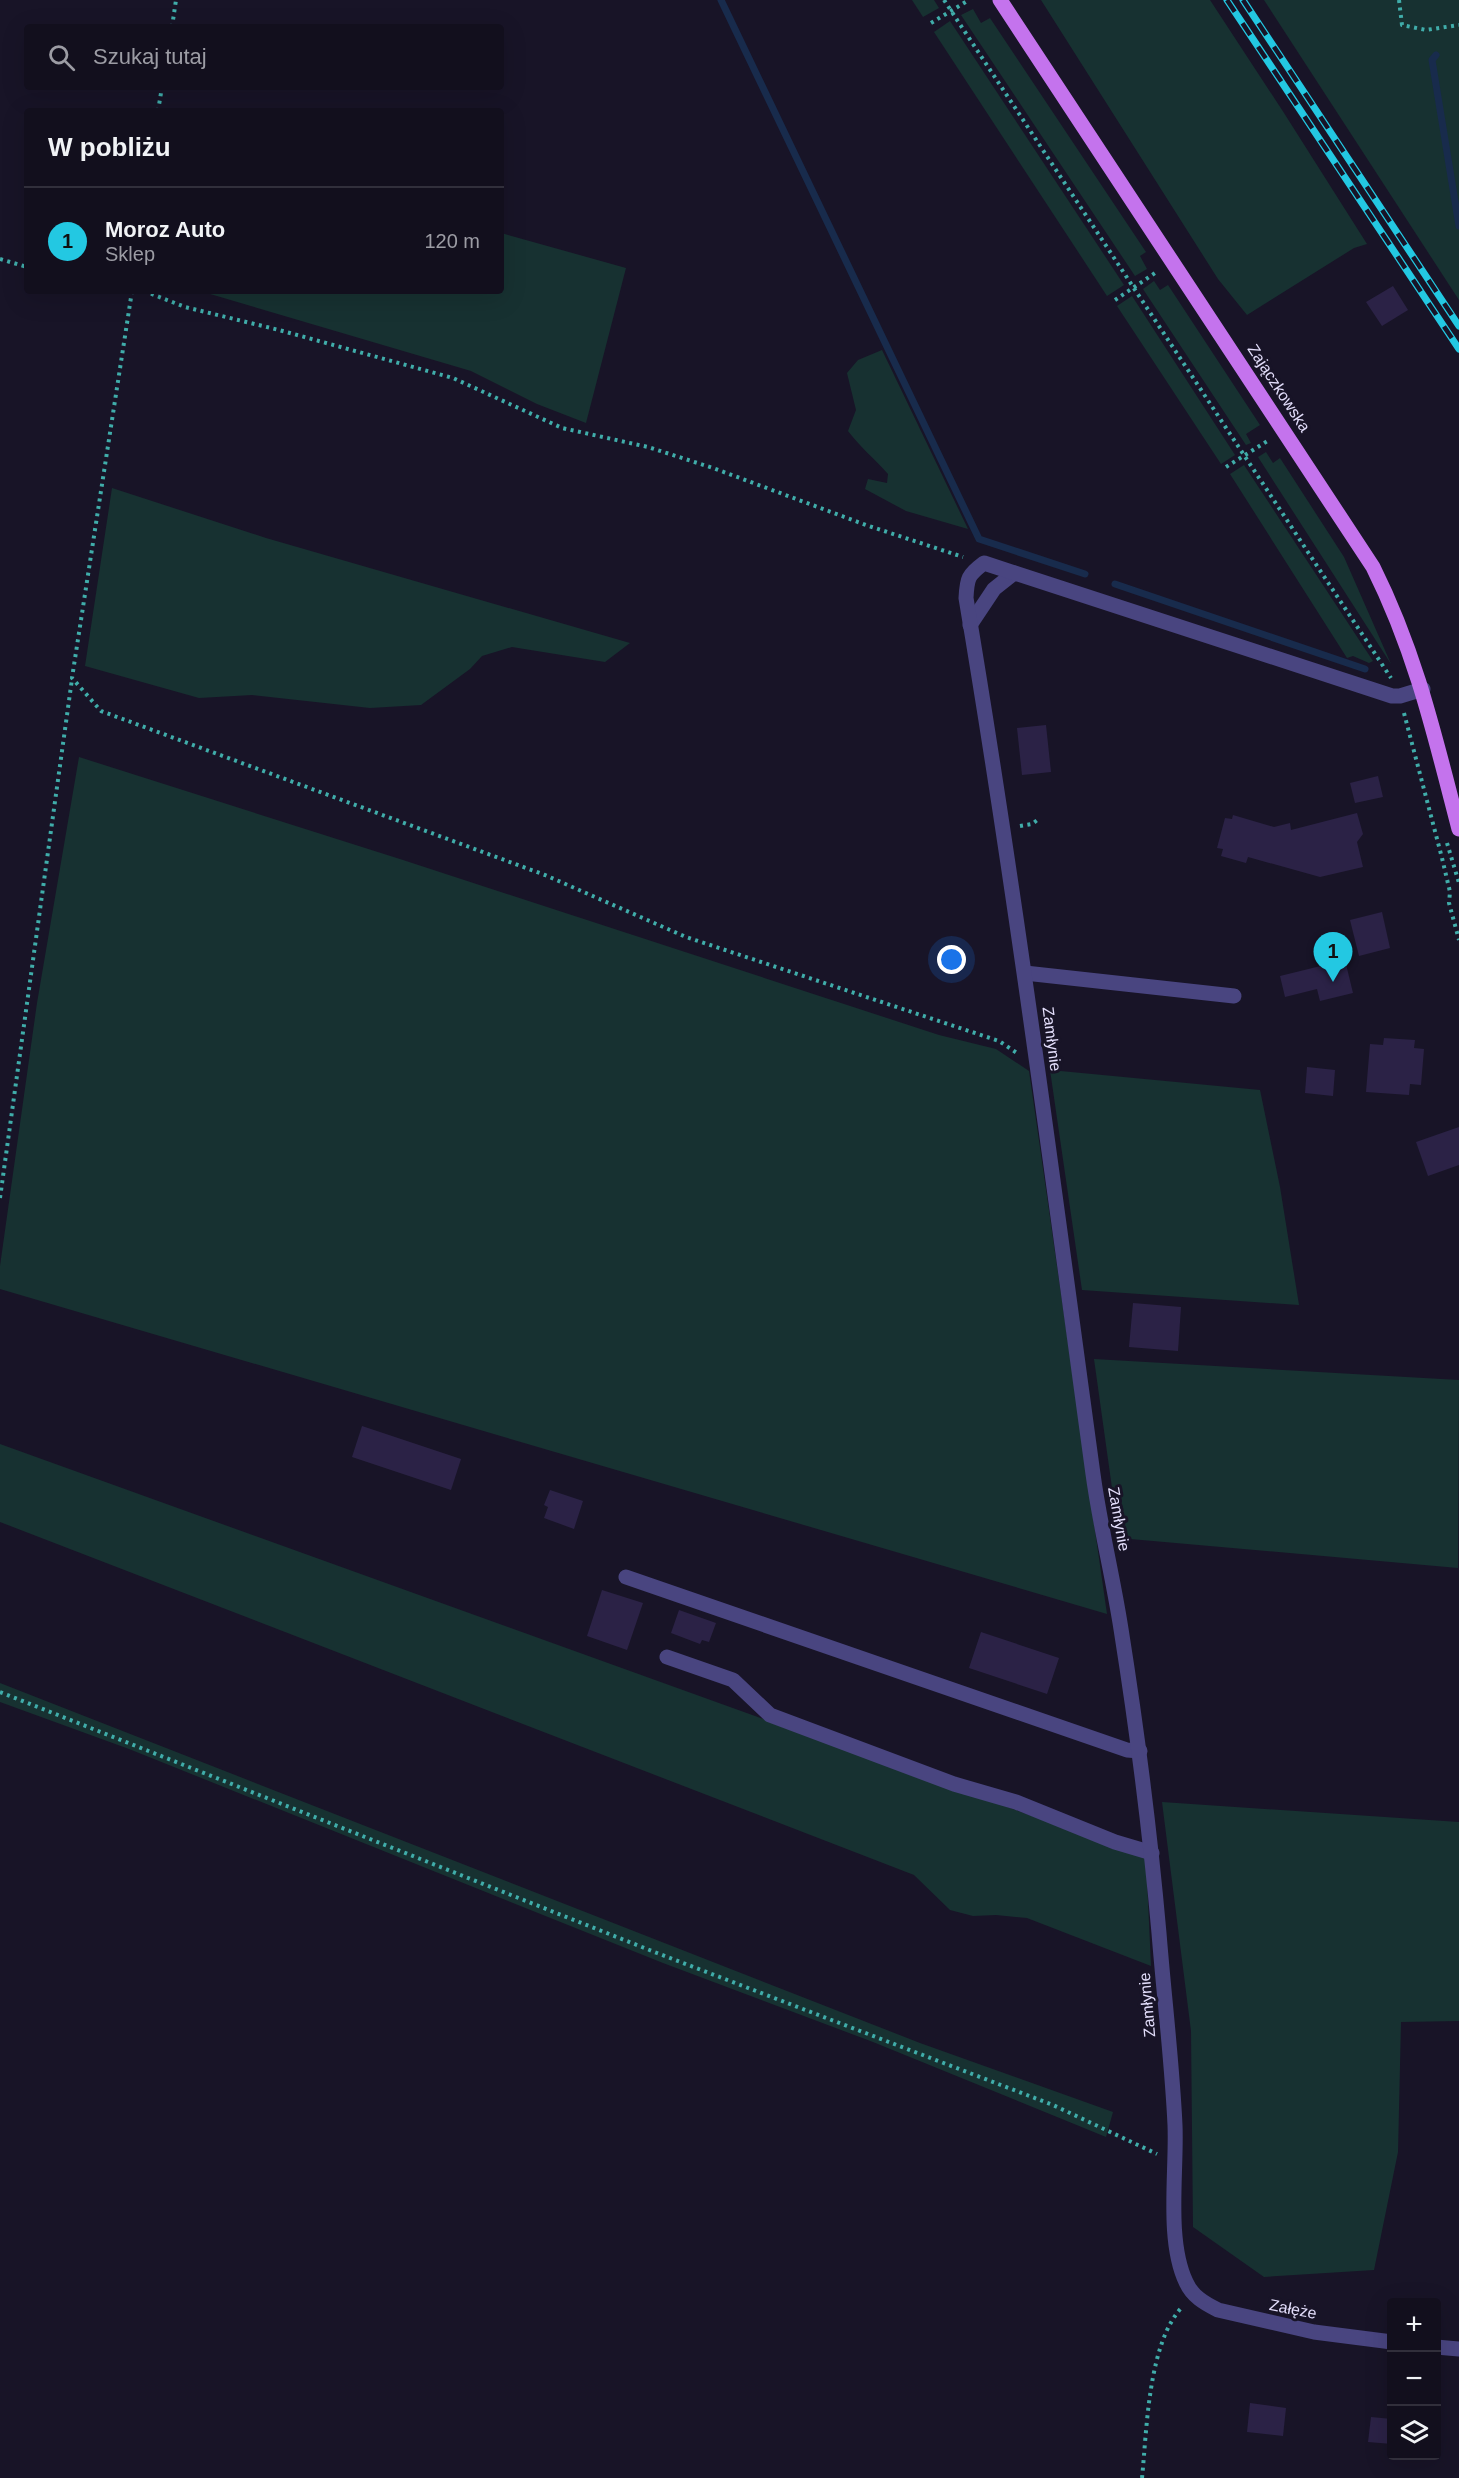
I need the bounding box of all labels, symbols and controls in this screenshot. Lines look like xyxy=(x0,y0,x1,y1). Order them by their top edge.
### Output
search box xyxy=(24,24,504,90)
icon: search xyxy=(45,41,78,74)
text: Szukaj tutaj xyxy=(93,44,207,69)
text: W pobliżu xyxy=(48,132,171,162)
text: Moroz Auto xyxy=(105,217,225,242)
text: 1 xyxy=(62,230,73,252)
text: 120 m xyxy=(424,230,480,252)
text: Sklep xyxy=(105,243,155,265)
street label: Zajączkowska xyxy=(1245,341,1314,435)
pin: 1 xyxy=(1314,932,1352,982)
your location xyxy=(937,945,966,974)
street label: Zamłynie xyxy=(1040,1006,1064,1072)
street label: Zamłynie xyxy=(1105,1486,1133,1553)
street label: Zamłynie xyxy=(1136,1972,1158,2038)
street label: Załęże xyxy=(1268,2296,1318,2322)
map controls xyxy=(1387,2298,1441,2460)
button: + xyxy=(1387,2298,1441,2352)
button: − xyxy=(1387,2352,1441,2406)
button: layers xyxy=(1387,2406,1441,2460)

